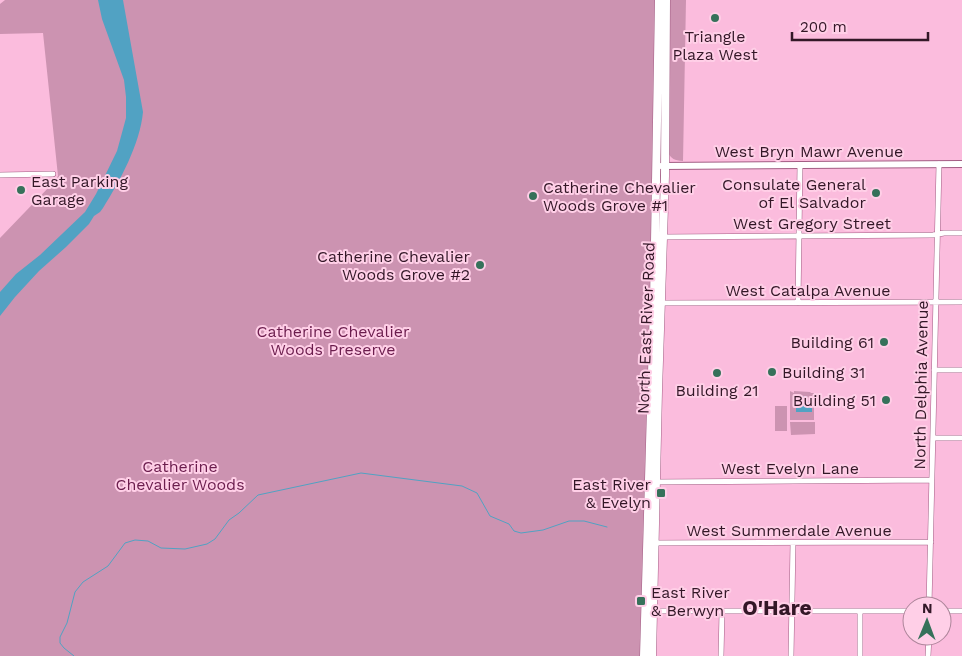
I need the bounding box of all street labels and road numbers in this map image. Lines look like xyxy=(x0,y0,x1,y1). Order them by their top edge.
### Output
street label: West Bryn Mawr Avenue xyxy=(715,142,903,161)
street label: West Gregory Street xyxy=(733,214,891,233)
street label: North East River Road xyxy=(634,242,658,414)
street label: West Catalpa Avenue xyxy=(725,281,891,300)
street label: North Delphia Avenue xyxy=(910,300,932,470)
street label: West Evelyn Lane xyxy=(721,459,859,478)
street label: West Summerdale Avenue xyxy=(686,521,892,540)

